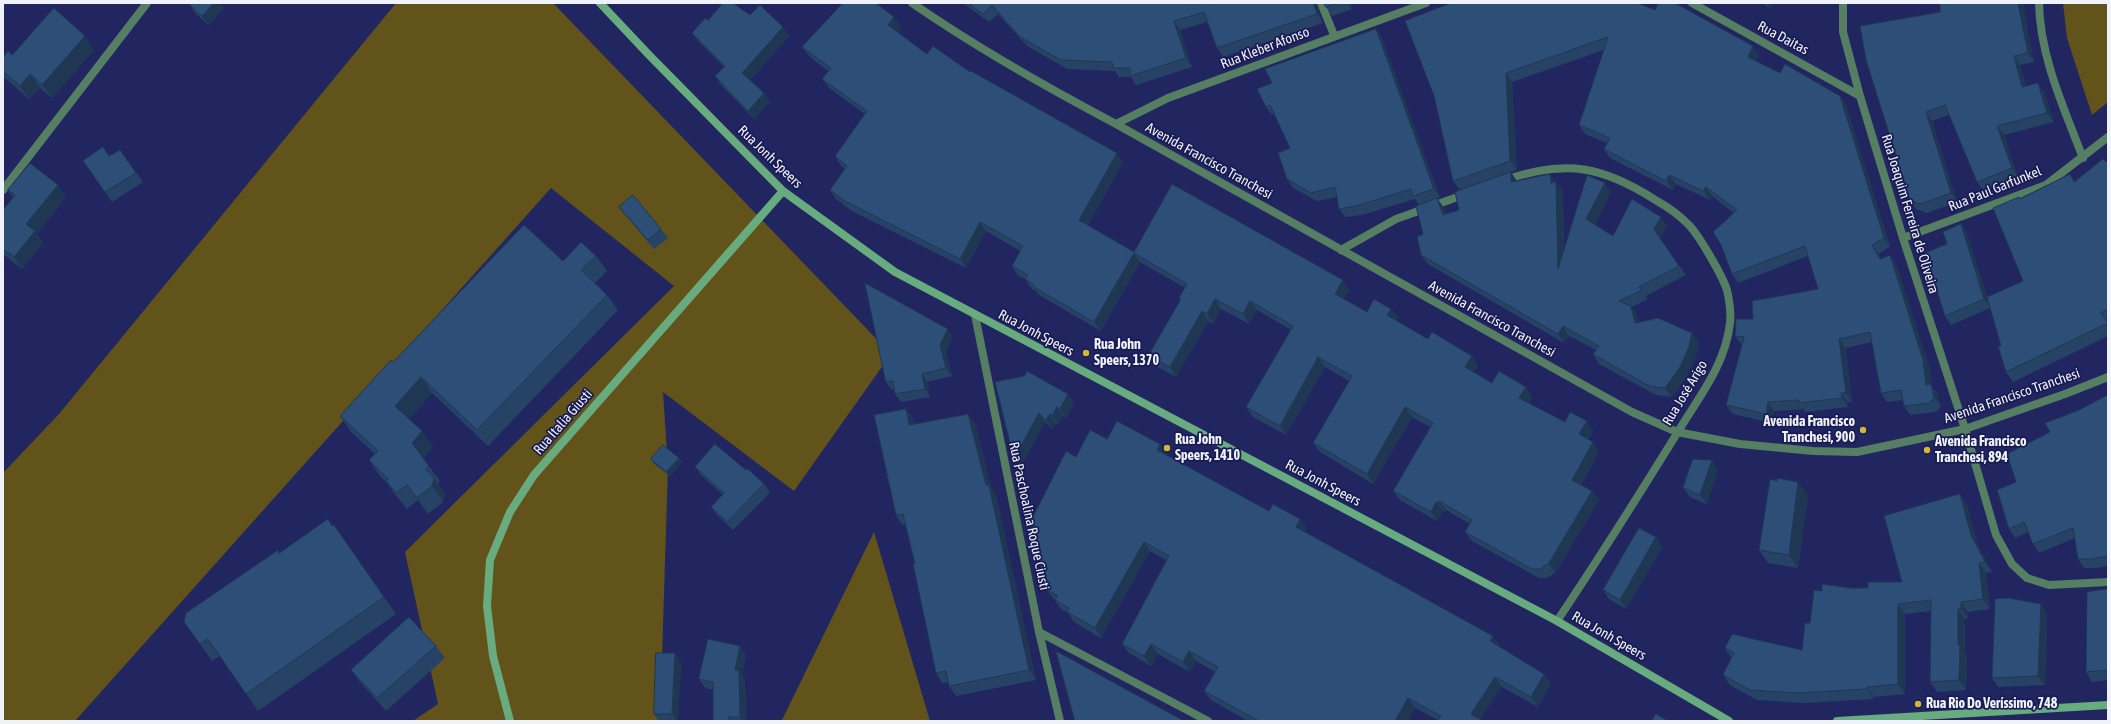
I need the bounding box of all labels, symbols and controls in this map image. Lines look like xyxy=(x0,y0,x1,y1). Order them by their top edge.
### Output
street label: Rua Daitas xyxy=(1755,18,1811,58)
street label: Rua Kleber Afonso xyxy=(1218,23,1312,73)
street label: Avenida Francisco Tranchesi xyxy=(1143,119,1275,203)
street label: Rua Jonh Speers xyxy=(734,122,806,192)
street label: Rua Joaquim Ferreira de Oliveira xyxy=(1878,132,1942,296)
street label: Rua Paul Garfunkel xyxy=(1946,163,2044,215)
street label: Avenida Francisco Tranchesi xyxy=(1426,277,1558,361)
street label: Rua Jonh Speers xyxy=(995,306,1077,360)
place label: Rua John Speers, 1370 xyxy=(1094,337,1159,370)
marker: Rua John Speers, 1370 xyxy=(1081,348,1091,358)
street label: Rua José Arigo xyxy=(1659,357,1711,429)
street label: Avenida Francisco Tranchesi xyxy=(1942,365,2082,427)
street label: Rua Italia Giusti xyxy=(530,386,596,458)
place label: Avenida Francisco Tranchesi, 900 xyxy=(1763,414,1855,446)
marker: Avenida Francisco Tranchesi, 900 xyxy=(1858,425,1868,435)
place label: Rua John Speers, 1410 xyxy=(1175,432,1240,464)
place label: Avenida Francisco Tranchesi, 894 xyxy=(1935,434,2027,466)
street label: Rua Paschoalina Roque Ciusti xyxy=(1005,440,1053,592)
marker: Rua John Speers, 1410 xyxy=(1162,443,1172,453)
marker: Avenida Francisco Tranchesi, 894 xyxy=(1922,445,1932,455)
street label: Rua Jonh Speers xyxy=(1282,456,1364,510)
street label: Rua Jonh Speers xyxy=(1569,608,1649,664)
place label: Rua Rio Do Veríssimo, 748 xyxy=(1926,696,2057,712)
marker: Rua Rio Do Veríssimo, 748 xyxy=(1913,699,1923,709)

